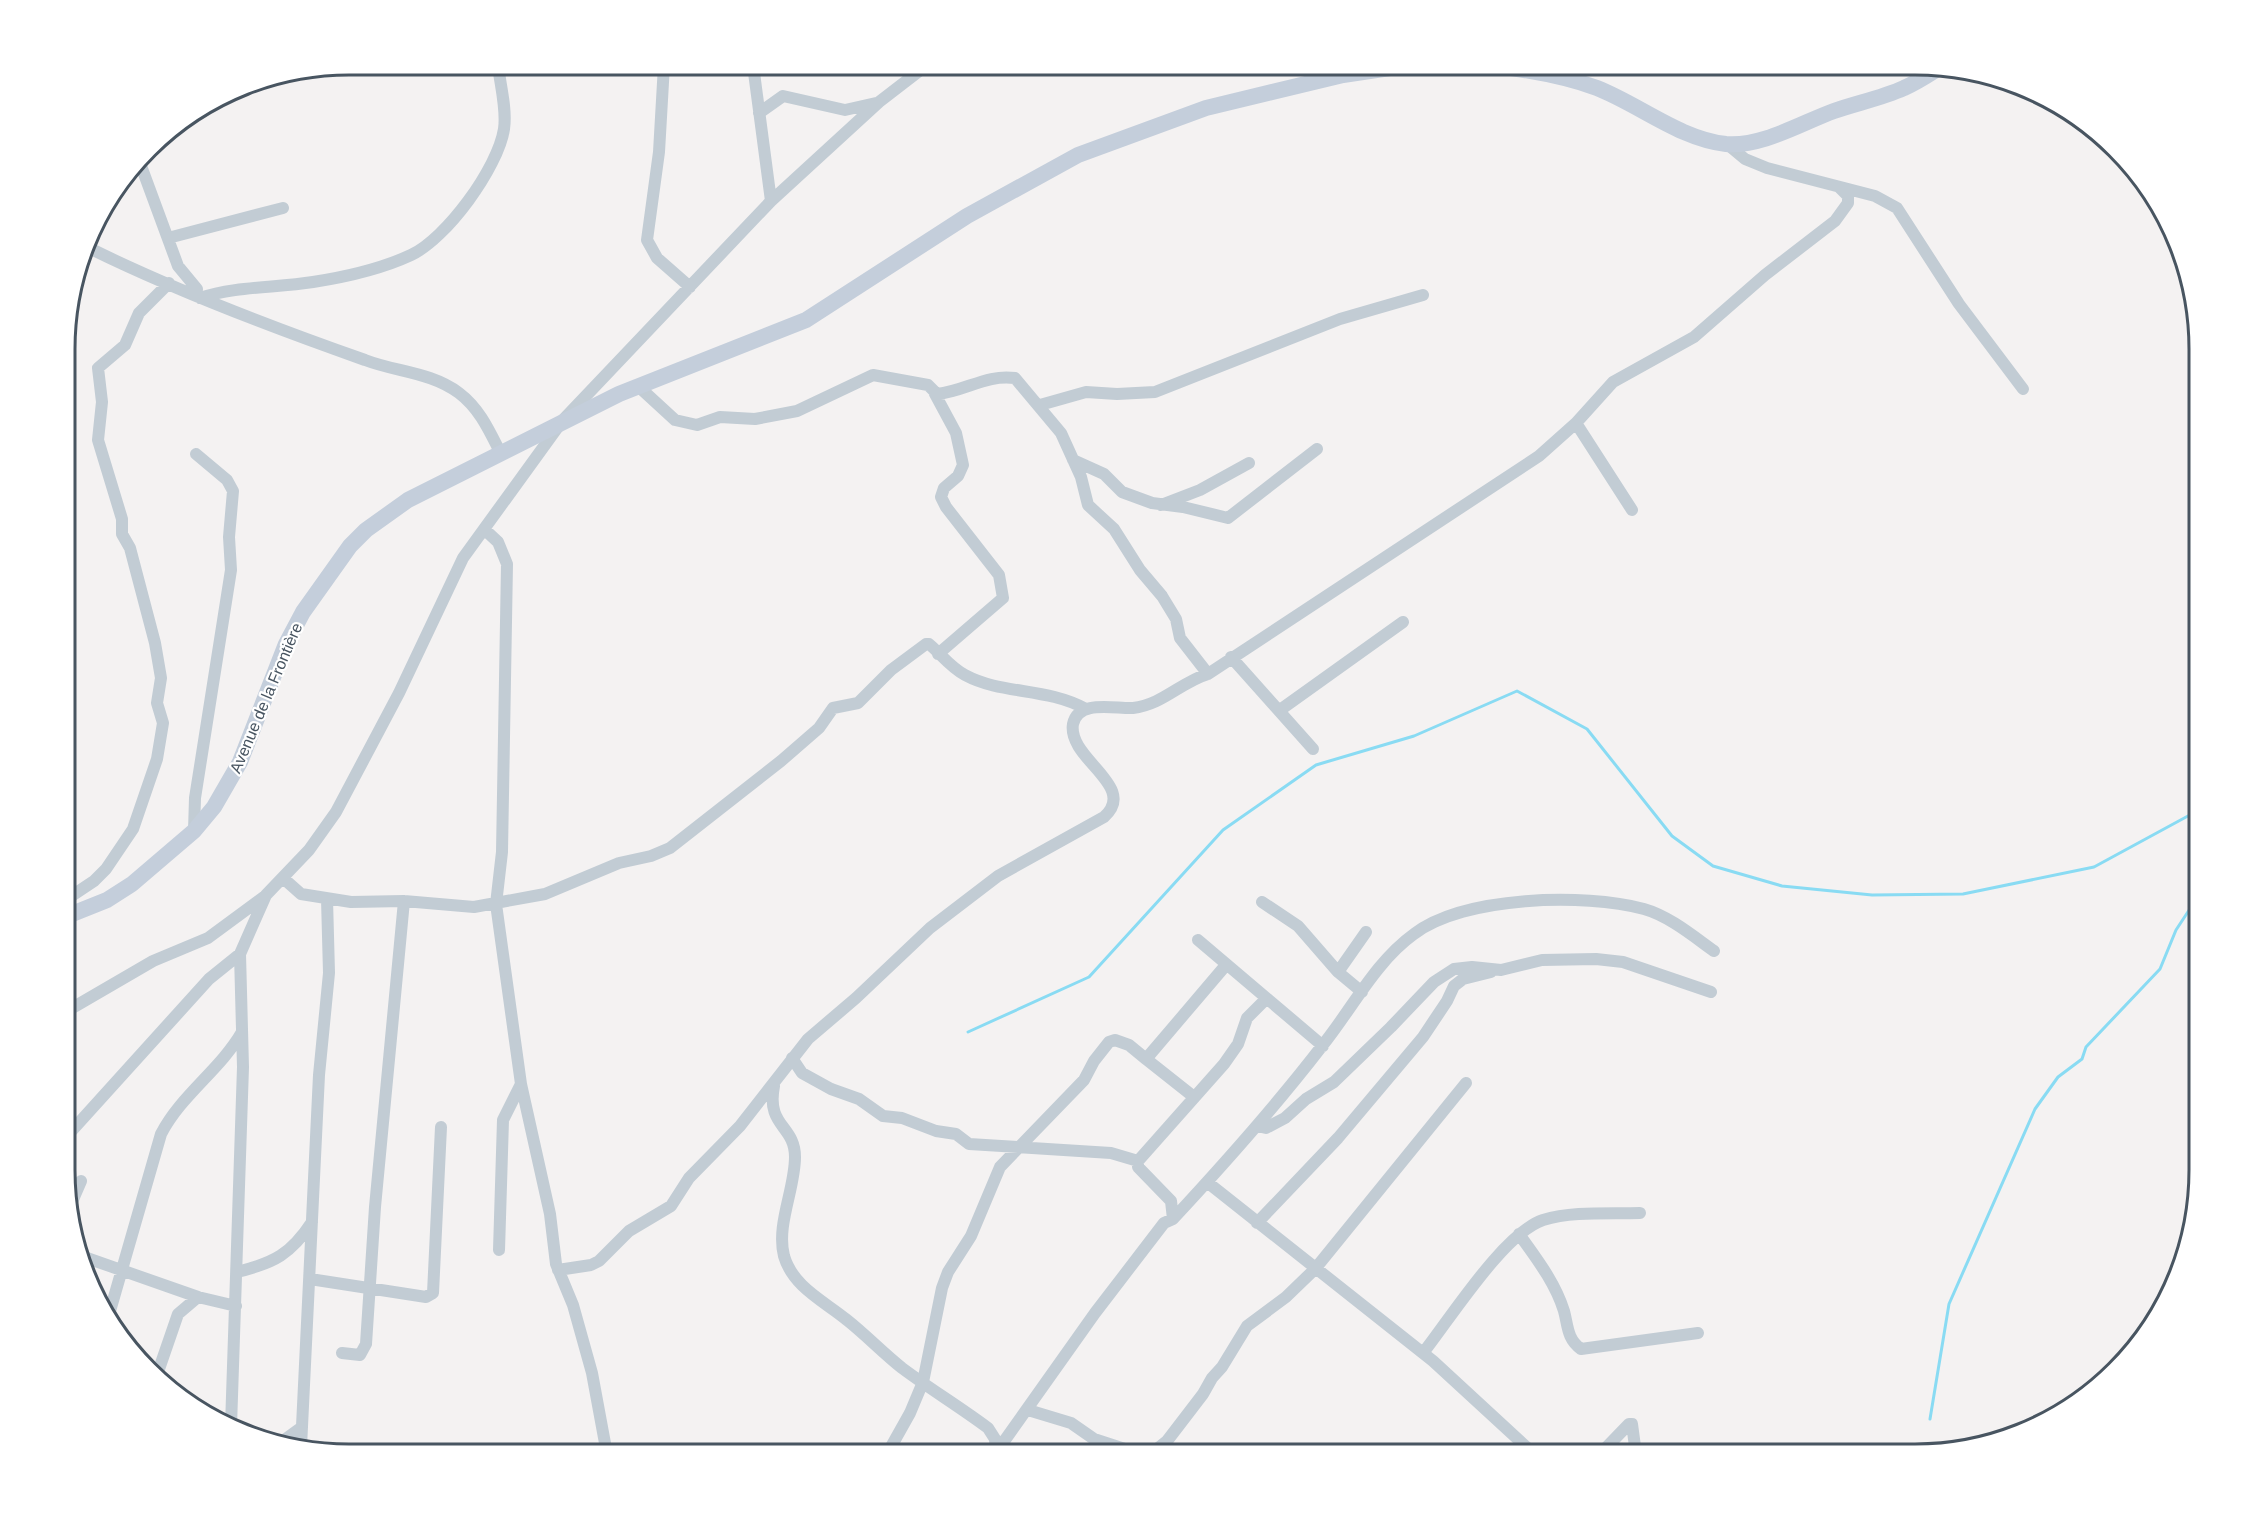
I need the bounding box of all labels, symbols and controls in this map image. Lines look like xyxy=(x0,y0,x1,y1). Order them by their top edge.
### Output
street label: Avenue de la Frontière xyxy=(227,620,305,776)

